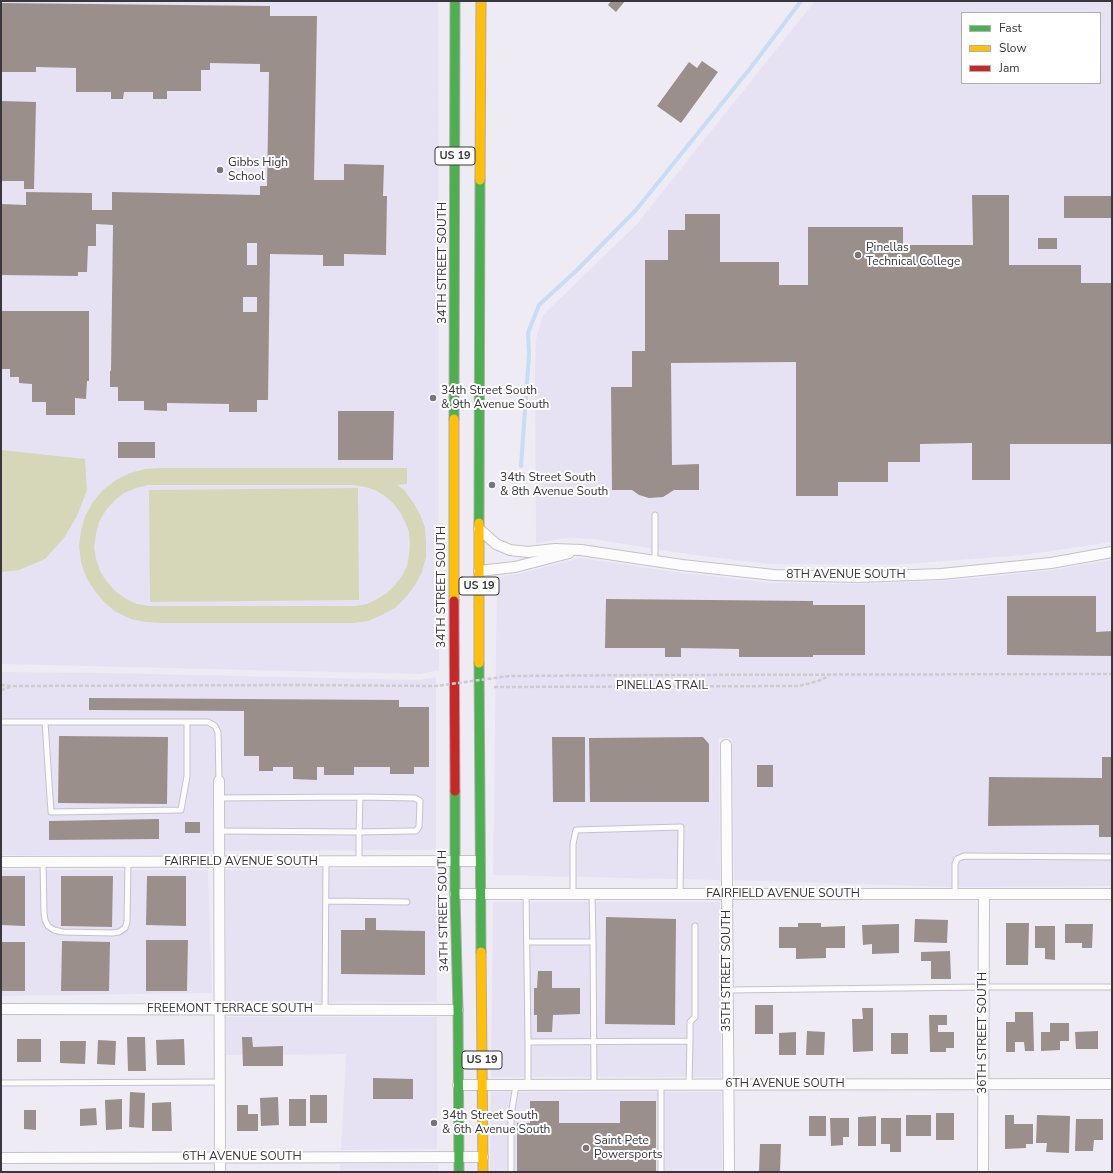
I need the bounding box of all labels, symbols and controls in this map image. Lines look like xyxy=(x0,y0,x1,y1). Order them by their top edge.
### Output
legend xyxy=(961,12,1101,84)
text: Fast xyxy=(999,20,1022,36)
text: Slow xyxy=(999,40,1027,56)
text: Jam xyxy=(999,60,1020,76)
road number: US 19 xyxy=(435,147,475,165)
place label: Gibbs High School xyxy=(228,156,288,184)
marker: Gibbs High School xyxy=(215,165,225,175)
street label: 34TH STREET SOUTH xyxy=(436,202,450,324)
place label: Pinellas Technical College xyxy=(866,241,960,269)
marker: Pinellas Technical College xyxy=(853,250,863,260)
place label: 34th Street South & 9th Avenue South xyxy=(441,384,549,412)
marker: 34th Street South & 9th Avenue South xyxy=(428,393,438,403)
place label: 34th Street South & 8th Avenue South xyxy=(500,471,608,499)
marker: 34th Street South & 8th Avenue South xyxy=(487,480,497,490)
street label: 34TH STREET SOUTH xyxy=(435,526,449,648)
street label: 8TH AVENUE SOUTH xyxy=(786,568,906,582)
road number: US 19 xyxy=(459,577,499,595)
street label: PINELLAS TRAIL xyxy=(616,679,708,693)
street label: 34TH STREET SOUTH xyxy=(436,850,452,972)
street label: FAIRFIELD AVENUE SOUTH xyxy=(164,855,318,869)
street label: FAIRFIELD AVENUE SOUTH xyxy=(706,887,860,901)
street label: 35TH STREET SOUTH xyxy=(720,910,734,1032)
street label: 36TH STREET SOUTH xyxy=(976,972,990,1094)
street label: FREEMONT TERRACE SOUTH xyxy=(147,1002,313,1016)
road number: US 19 xyxy=(462,1051,502,1069)
street label: 6TH AVENUE SOUTH xyxy=(725,1077,845,1091)
place label: 34th Street South & 6th Avenue South xyxy=(442,1109,550,1137)
marker: 34th Street South & 6th Avenue South xyxy=(429,1118,439,1128)
place label: Saint Pete Powersports xyxy=(594,1134,663,1162)
marker: Saint Pete Powersports xyxy=(581,1143,591,1153)
street label: 6TH AVENUE SOUTH xyxy=(182,1150,302,1164)

